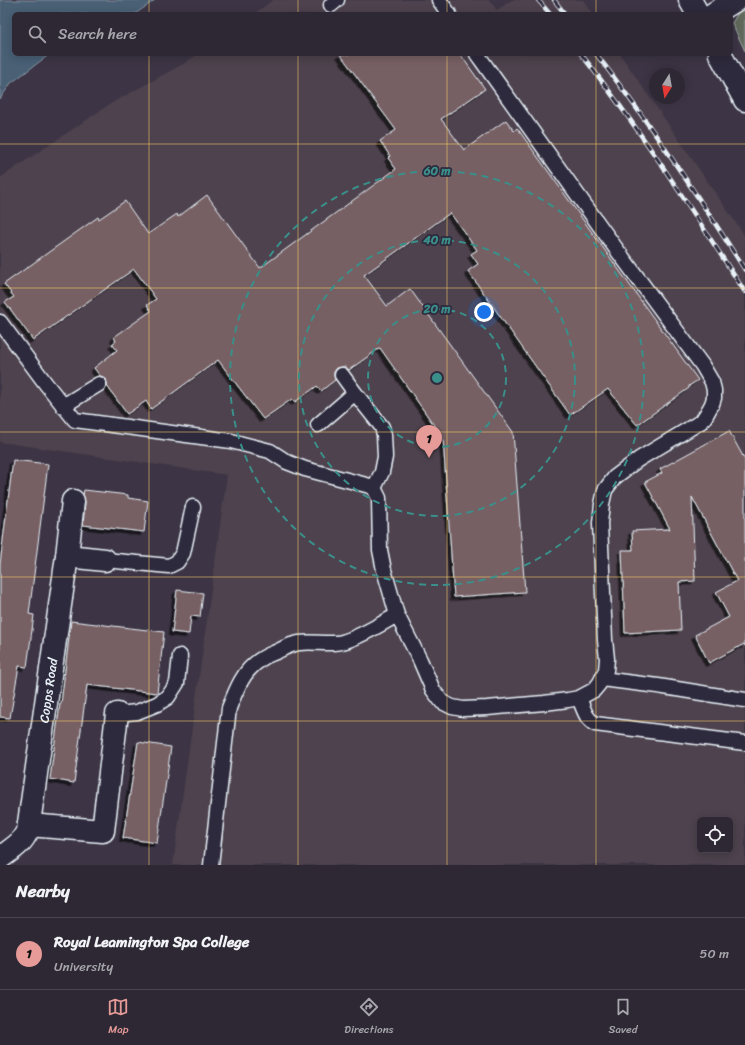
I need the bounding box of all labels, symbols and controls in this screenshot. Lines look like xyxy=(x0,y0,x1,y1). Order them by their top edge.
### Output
search box xyxy=(12,12,733,56)
text: Search here xyxy=(58,21,137,47)
icon: search xyxy=(26,23,48,45)
north arrow xyxy=(649,68,685,104)
text: 60 m xyxy=(423,160,451,182)
text: 40 m xyxy=(422,229,451,251)
text: 20 m xyxy=(423,298,451,320)
your location xyxy=(474,302,494,322)
centre of rings xyxy=(430,371,444,385)
pin: 1 xyxy=(416,425,442,458)
street label: Copps Road xyxy=(32,656,64,725)
map controls xyxy=(697,817,733,853)
button: locate xyxy=(697,817,733,853)
text: Nearby xyxy=(16,876,70,906)
text: Royal Leamington Spa College xyxy=(54,929,250,955)
text: 1 xyxy=(26,942,32,965)
text: 50 m xyxy=(699,942,729,965)
text: University xyxy=(54,955,113,978)
tab: Map xyxy=(107,996,129,1039)
tab: Directions xyxy=(344,996,394,1039)
tab: Saved xyxy=(609,996,638,1039)

